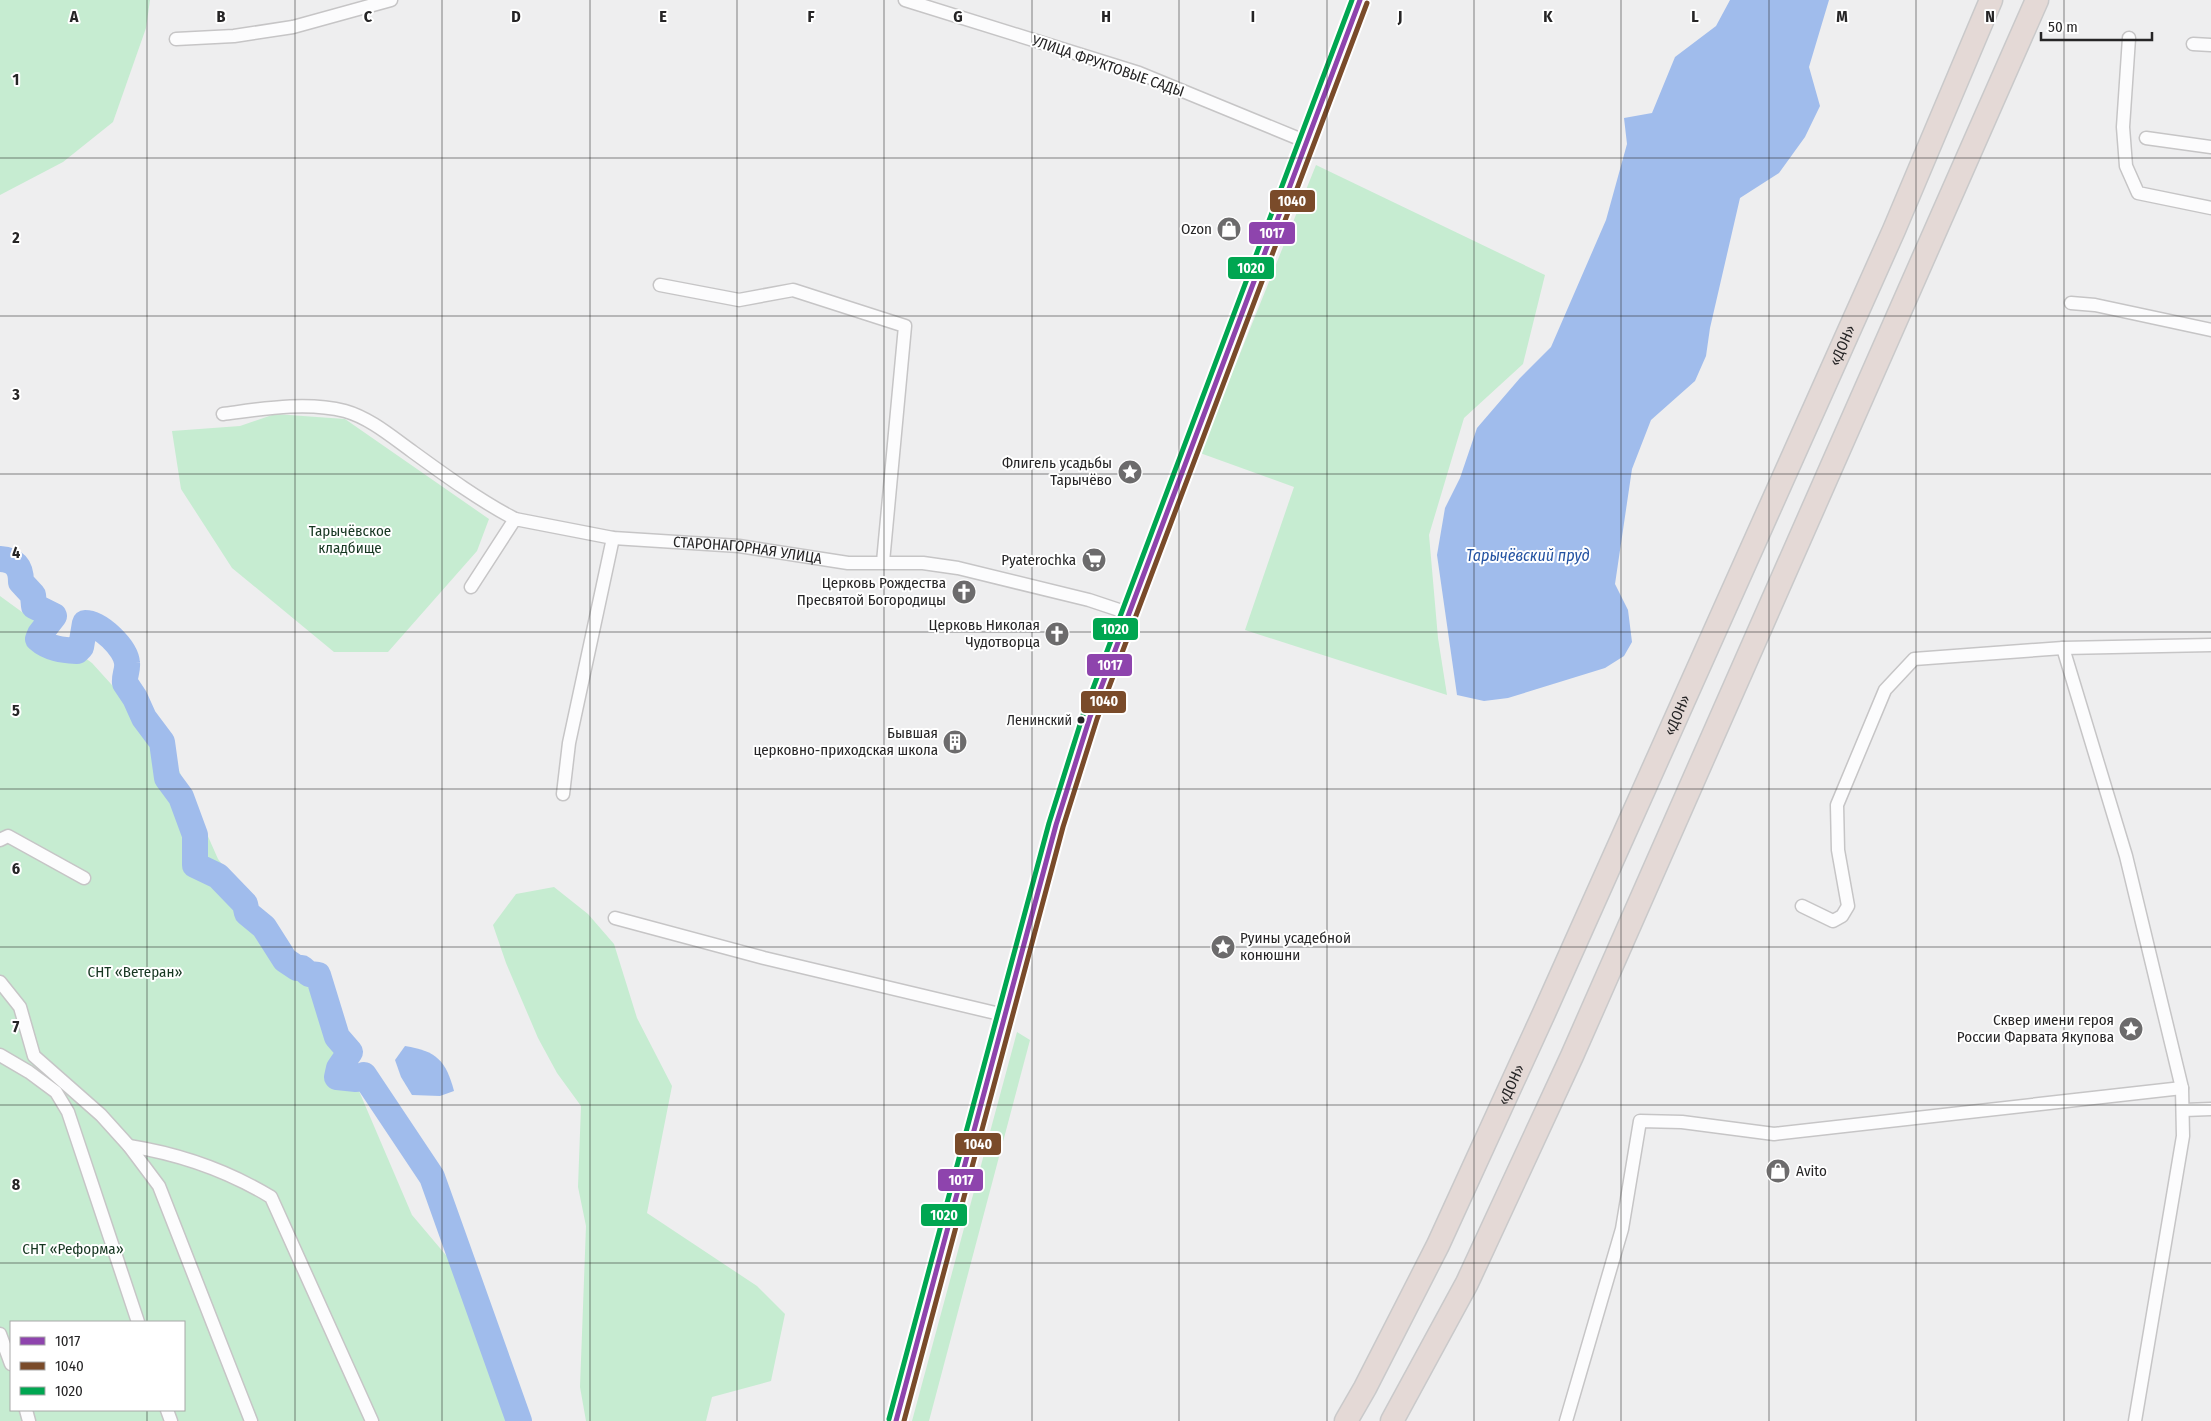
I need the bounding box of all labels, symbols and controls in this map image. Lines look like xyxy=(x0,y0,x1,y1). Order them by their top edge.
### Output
text: A xyxy=(69,7,79,26)
text: B xyxy=(217,7,226,26)
text: C xyxy=(364,7,373,26)
text: D xyxy=(511,7,521,26)
text: E xyxy=(659,7,667,26)
text: F xyxy=(807,7,815,26)
text: G xyxy=(953,7,963,26)
text: H xyxy=(1101,7,1111,26)
text: I xyxy=(1251,7,1255,26)
text: J xyxy=(1397,7,1402,26)
text: K xyxy=(1543,7,1553,26)
text: L xyxy=(1691,7,1699,26)
text: M xyxy=(1836,7,1848,26)
text: N xyxy=(1985,7,1995,26)
scale bar xyxy=(2041,10,2152,42)
text: 50 m xyxy=(2048,18,2078,36)
street label: УЛИЦА ФРУКТОВЫЕ САДЫ xyxy=(1028,31,1187,101)
text: 1 xyxy=(13,70,19,89)
line badge: 1040 xyxy=(1269,189,1316,213)
text: 1040 xyxy=(1278,193,1307,210)
shop icon: Ozon xyxy=(1216,216,1242,242)
place label: Ozon xyxy=(1181,220,1212,238)
line badge: 1017 xyxy=(1248,221,1296,245)
text: 1017 xyxy=(1259,225,1285,242)
text: 2 xyxy=(11,228,20,247)
line badge: 1020 xyxy=(1227,256,1275,280)
text: 1020 xyxy=(1237,260,1265,277)
street label: «ДОН» xyxy=(1825,322,1859,369)
text: 3 xyxy=(11,385,20,404)
place label: Флигель усадьбы Тарычёво xyxy=(1002,454,1112,489)
place icon: Флигель усадьбы Тарычёво xyxy=(1117,459,1143,485)
park label: Тарычёвское кладбище xyxy=(309,522,391,557)
street label: СТАРОНАГОРНАЯ УЛИЦА xyxy=(673,533,823,568)
text: 4 xyxy=(12,543,20,562)
water label: Тарычёвский пруд xyxy=(1466,546,1590,565)
supermarket icon: Pyaterochka xyxy=(1081,547,1107,573)
place label: Pyaterochka xyxy=(1001,551,1076,569)
place label: Церковь Рождества Пресвятой Богородицы xyxy=(797,574,946,609)
church icon: Церковь Рождества Пресвятой Богородицы xyxy=(951,579,977,605)
place label: Церковь Николая Чудотворца xyxy=(928,616,1040,651)
line badge: 1020 xyxy=(1092,617,1139,641)
church icon: Церковь Николая Чудотворца xyxy=(1044,621,1070,647)
text: 1020 xyxy=(1101,621,1129,638)
line badge: 1017 xyxy=(1086,653,1133,677)
text: 1017 xyxy=(1097,657,1123,674)
line badge: 1040 xyxy=(1080,690,1127,714)
street label: «ДОН» xyxy=(1660,692,1694,738)
text: 1040 xyxy=(1090,693,1119,710)
text: 5 xyxy=(12,701,20,720)
place label: Ленинский xyxy=(1007,712,1072,729)
marker: Ленинский xyxy=(1076,715,1086,725)
place label: Бывшая церковно-приходская школа xyxy=(753,724,938,759)
building icon: Бывшая церковно-приходская школа xyxy=(942,729,968,755)
text: 6 xyxy=(12,859,20,878)
place label: Руины усадебной конюшни xyxy=(1240,929,1351,964)
place icon: Руины усадебной конюшни xyxy=(1210,934,1236,960)
park label: СНТ «Ветеран» xyxy=(88,963,182,981)
place label: Сквер имени героя России Фарвата Якупова xyxy=(1957,1011,2114,1046)
place icon: Сквер имени героя России Фарвата Якупова xyxy=(2118,1016,2144,1042)
text: 7 xyxy=(13,1017,20,1036)
street label: «ДОН» xyxy=(1494,1061,1528,1108)
line badge: 1040 xyxy=(954,1132,1002,1156)
text: 1040 xyxy=(964,1136,993,1153)
shop icon: Avito xyxy=(1765,1158,1791,1184)
place label: Avito xyxy=(1796,1162,1827,1180)
line badge: 1017 xyxy=(937,1168,984,1192)
text: 1017 xyxy=(948,1172,974,1189)
text: 8 xyxy=(12,1175,21,1194)
line badge: 1020 xyxy=(920,1203,968,1227)
text: 1020 xyxy=(930,1207,958,1224)
park label: СНТ «Реформа» xyxy=(22,1240,124,1258)
legend xyxy=(10,1321,185,1411)
text: 1017 xyxy=(55,1332,80,1350)
text: 1040 xyxy=(55,1357,84,1375)
text: 1020 xyxy=(55,1382,83,1400)

